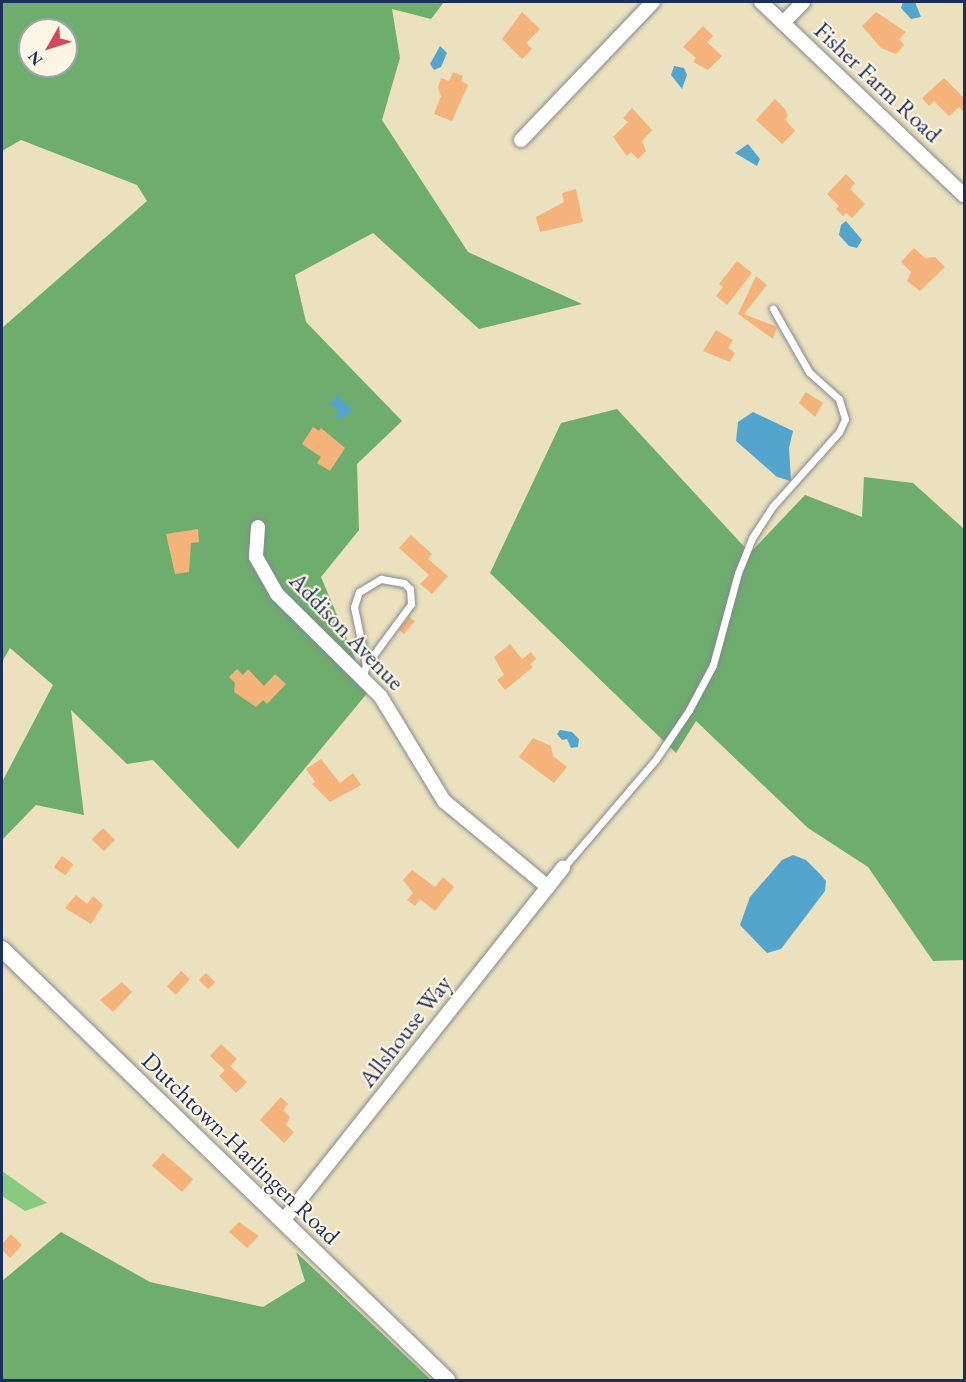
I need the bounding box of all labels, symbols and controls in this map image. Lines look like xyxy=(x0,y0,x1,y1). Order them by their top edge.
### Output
street label: Fisher Farm Road xyxy=(808,16,948,148)
north arrow xyxy=(18,18,78,78)
text: N xyxy=(23,47,47,70)
street label: Addison Avenue xyxy=(284,566,410,696)
street label: Allshouse Way xyxy=(352,969,458,1093)
street label: Dutchtown-Harlingen Road xyxy=(136,1046,346,1250)

